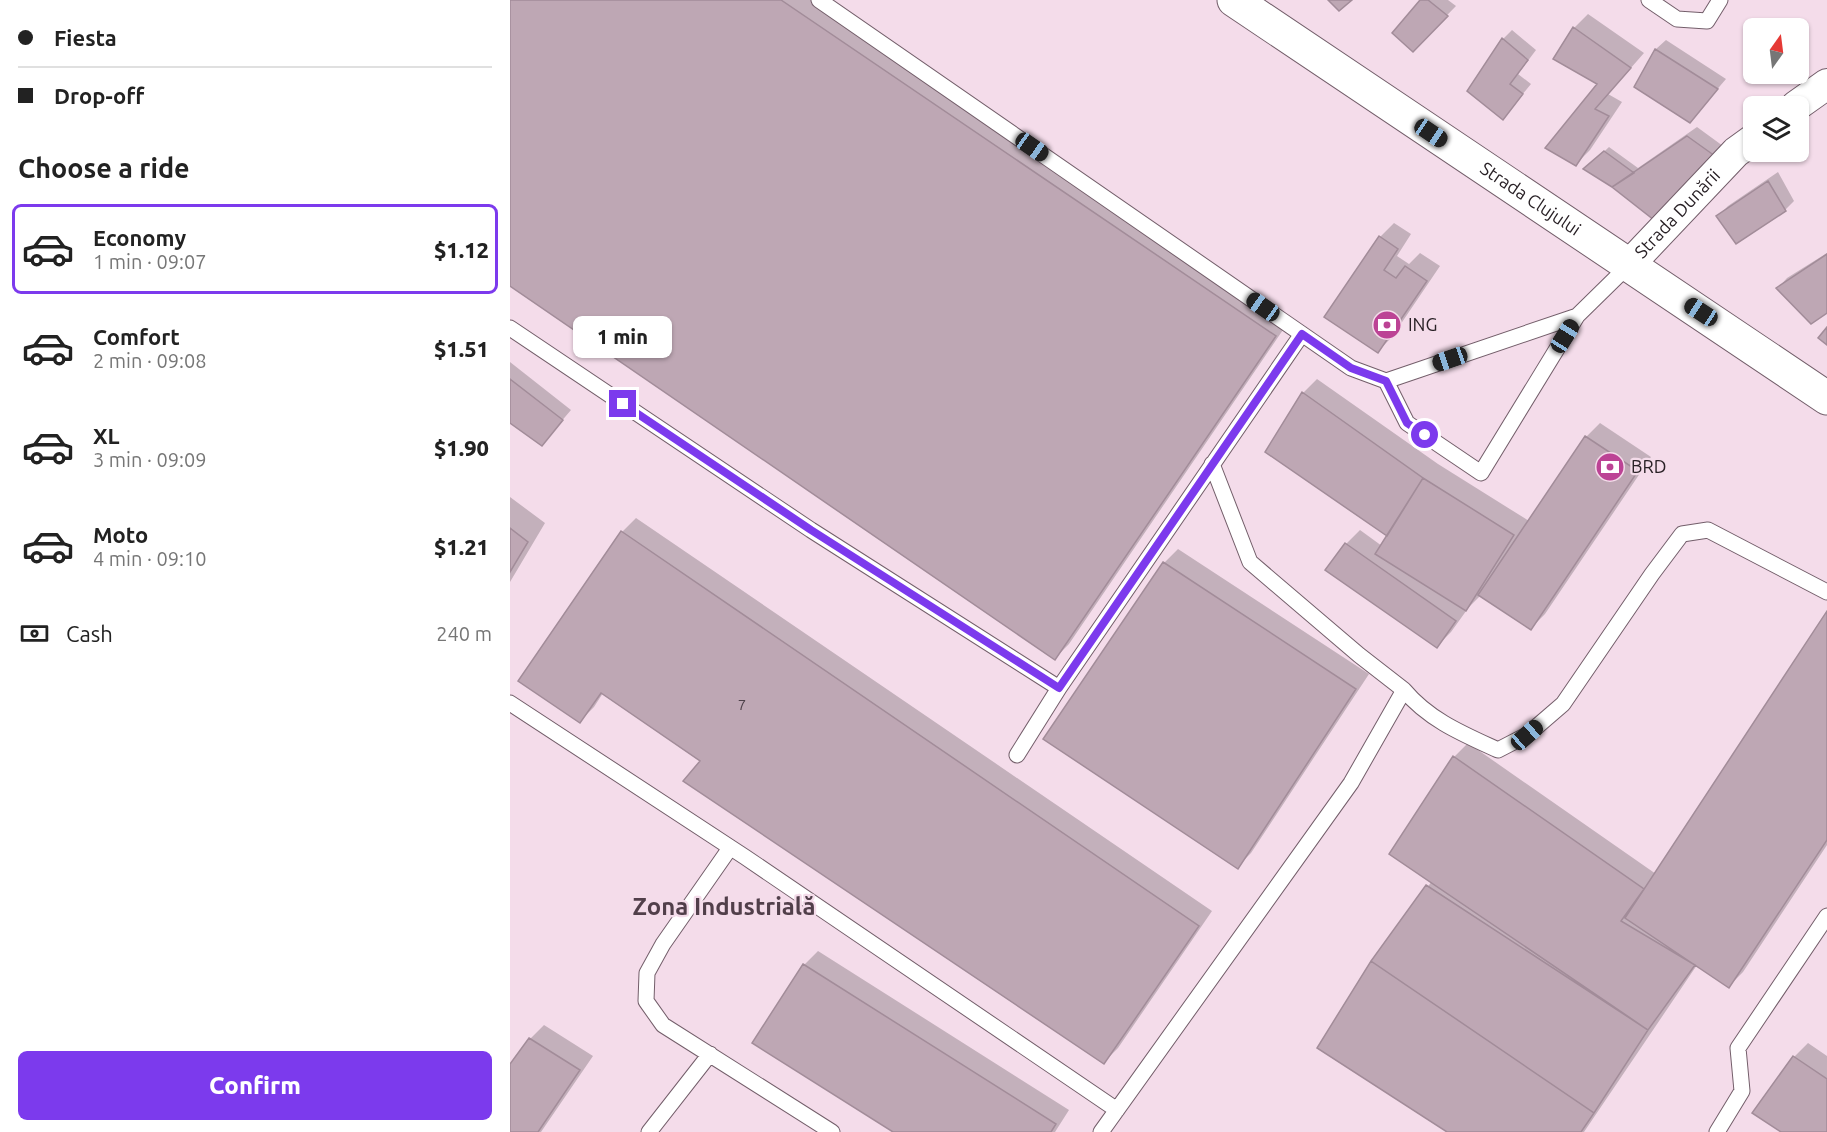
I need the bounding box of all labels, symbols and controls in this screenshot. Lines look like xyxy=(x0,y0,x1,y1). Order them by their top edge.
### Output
north arrow xyxy=(1743,18,1809,84)
map controls xyxy=(1743,18,1809,162)
text: Fiesta xyxy=(54,25,117,50)
text: Drop-off xyxy=(54,83,144,108)
button: layers xyxy=(1743,96,1809,162)
car xyxy=(1411,115,1451,151)
car xyxy=(1012,129,1052,165)
text: Choose a ride xyxy=(18,153,190,183)
street label: Strada Clujului xyxy=(1477,157,1585,239)
street label: Strada Dunării xyxy=(1630,165,1723,262)
icon: car xyxy=(21,222,75,276)
text: Economy xyxy=(93,225,186,250)
text: $1.12 xyxy=(434,237,489,262)
text: 1 min · 09:07 xyxy=(93,250,207,273)
car xyxy=(1243,289,1283,325)
car xyxy=(1681,295,1721,329)
bank icon: ING xyxy=(1371,309,1403,341)
place label: ING xyxy=(1408,314,1437,334)
car xyxy=(1548,316,1582,356)
callout: 1 min xyxy=(573,317,672,359)
icon: car xyxy=(21,321,75,375)
text: Comfort xyxy=(93,324,180,349)
text: 1 min xyxy=(597,325,648,348)
text: $1.51 xyxy=(434,336,489,361)
car xyxy=(1430,345,1470,373)
text: 2 min · 09:08 xyxy=(93,349,207,372)
route end xyxy=(609,390,636,417)
icon: car xyxy=(21,420,75,474)
route start xyxy=(1411,421,1438,448)
text: XL xyxy=(93,423,120,448)
text: $1.90 xyxy=(434,435,489,460)
text: 3 min · 09:09 xyxy=(93,448,207,471)
bank icon: BRD xyxy=(1594,451,1626,483)
place label: BRD xyxy=(1631,456,1666,476)
icon: car xyxy=(21,519,75,573)
text: Moto xyxy=(93,522,148,547)
text: $1.21 xyxy=(434,534,489,559)
text: 4 min · 09:10 xyxy=(93,547,207,570)
icon: cash xyxy=(18,617,51,650)
text: Cash xyxy=(66,621,113,646)
text: 240 m xyxy=(436,622,492,645)
house number: 7 xyxy=(738,696,746,713)
car xyxy=(1508,716,1546,754)
district label: Zona Industrială xyxy=(633,893,815,920)
button: Confirm xyxy=(18,1051,492,1120)

